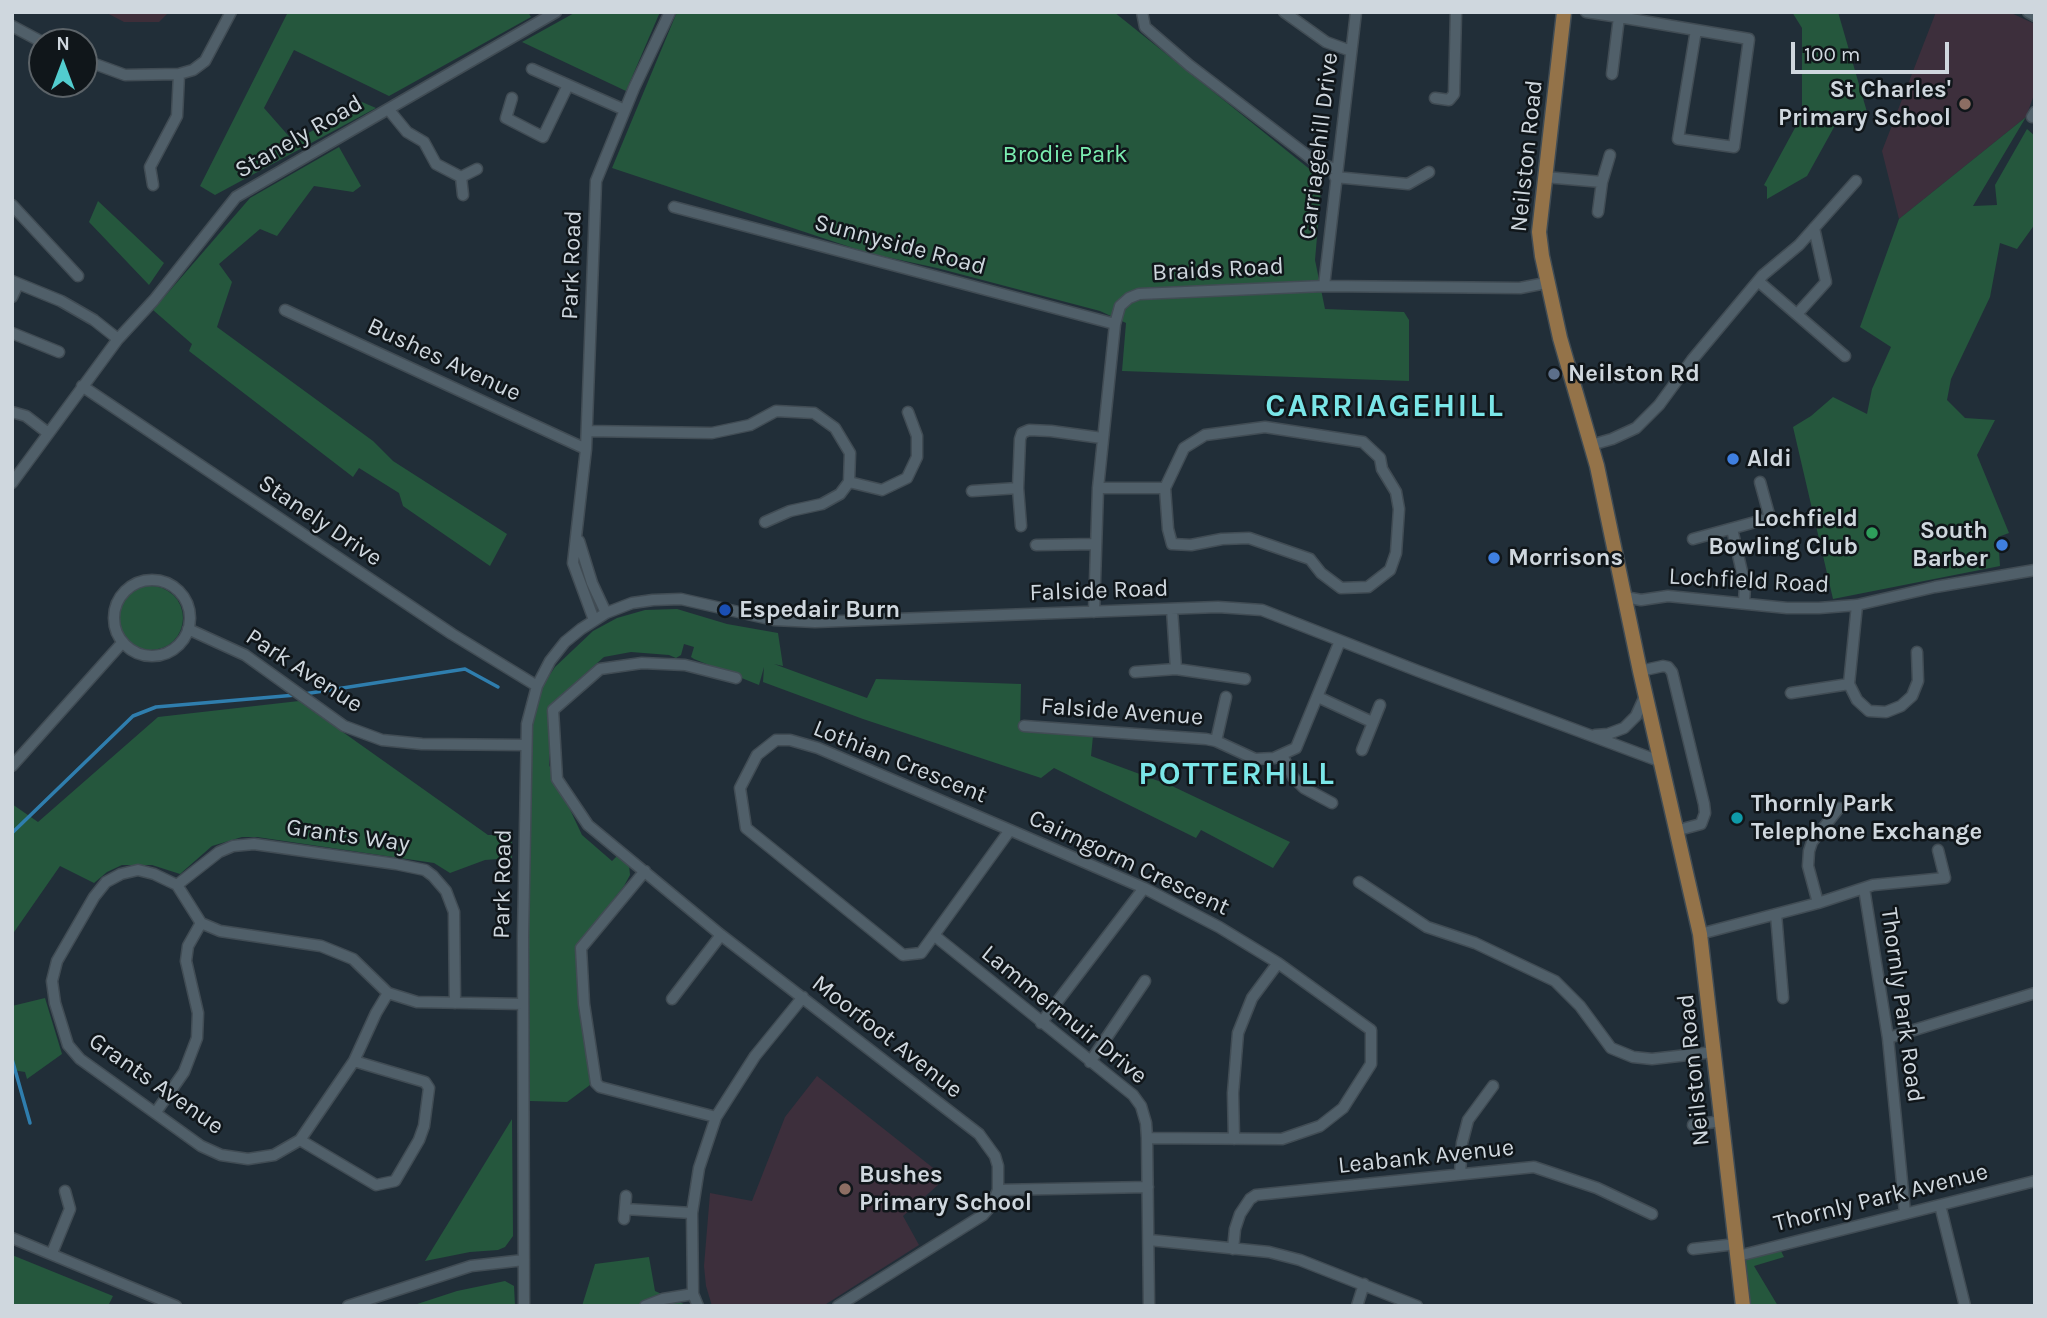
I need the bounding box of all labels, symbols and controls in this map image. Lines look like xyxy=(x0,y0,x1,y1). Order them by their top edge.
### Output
north arrow xyxy=(28,28,98,98)
scale bar xyxy=(1795,28,1952,72)
text: N xyxy=(56,33,70,55)
text: 100 m xyxy=(1804,42,1861,66)
street label: Carriagehill Drive xyxy=(1293,51,1345,241)
place label: St Charles' Primary School xyxy=(1778,76,1951,132)
street label: Neilston Road xyxy=(1505,79,1549,233)
street label: Stanely Road xyxy=(230,89,368,185)
marker: St Charles' Primary School xyxy=(1957,96,1973,112)
park label: Brodie Park xyxy=(1003,141,1127,169)
street label: Sunnyside Road xyxy=(811,208,989,282)
street label: Park Road xyxy=(556,210,588,320)
street label: Braids Road xyxy=(1151,252,1285,288)
street label: Bushes Avenue xyxy=(363,312,525,408)
place label: Neilston Rd xyxy=(1568,360,1700,388)
marker: Neilston Rd xyxy=(1546,366,1562,382)
district label: CARRIAGEHILL xyxy=(1267,388,1503,426)
place label: Aldi xyxy=(1747,445,1792,473)
marker: Aldi xyxy=(1725,451,1741,467)
street label: Stanely Drive xyxy=(253,469,387,573)
place label: Lochfield Bowling Club xyxy=(1708,505,1858,561)
place label: South Barber xyxy=(1912,517,1988,573)
marker: Lochfield Bowling Club xyxy=(1864,525,1880,541)
marker: South Barber xyxy=(1994,537,2010,553)
place label: Morrisons xyxy=(1508,544,1623,572)
marker: Morrisons xyxy=(1486,550,1502,566)
street label: Lochfield Road xyxy=(1668,562,1830,600)
street label: Falside Road xyxy=(1029,574,1169,608)
place label: Espedair Burn xyxy=(739,596,900,624)
marker: Espedair Burn xyxy=(717,602,733,618)
street label: Park Avenue xyxy=(240,623,368,719)
street label: Falside Avenue xyxy=(1040,692,1204,732)
street label: Lothian Crescent xyxy=(809,714,991,810)
district label: POTTERHILL xyxy=(1139,756,1335,794)
place label: Thornly Park Telephone Exchange xyxy=(1751,790,1982,846)
street label: Cairngorm Crescent xyxy=(1024,804,1234,922)
marker: Thornly Park Telephone Exchange xyxy=(1729,810,1745,826)
street label: Grants Way xyxy=(284,813,412,859)
street label: Park Road xyxy=(488,829,518,939)
street label: Thornly Park Road xyxy=(1874,906,1930,1104)
street label: Lammermuir Drive xyxy=(975,939,1153,1091)
street label: Moorfoot Avenue xyxy=(806,969,968,1105)
street label: Neilston Road xyxy=(1672,993,1716,1147)
street label: Grants Avenue xyxy=(83,1027,229,1141)
street label: Leabank Avenue xyxy=(1337,1133,1515,1181)
street label: Thornly Park Avenue xyxy=(1771,1157,1991,1239)
place label: Bushes Primary School xyxy=(859,1161,1032,1217)
marker: Bushes Primary School xyxy=(837,1181,853,1197)

